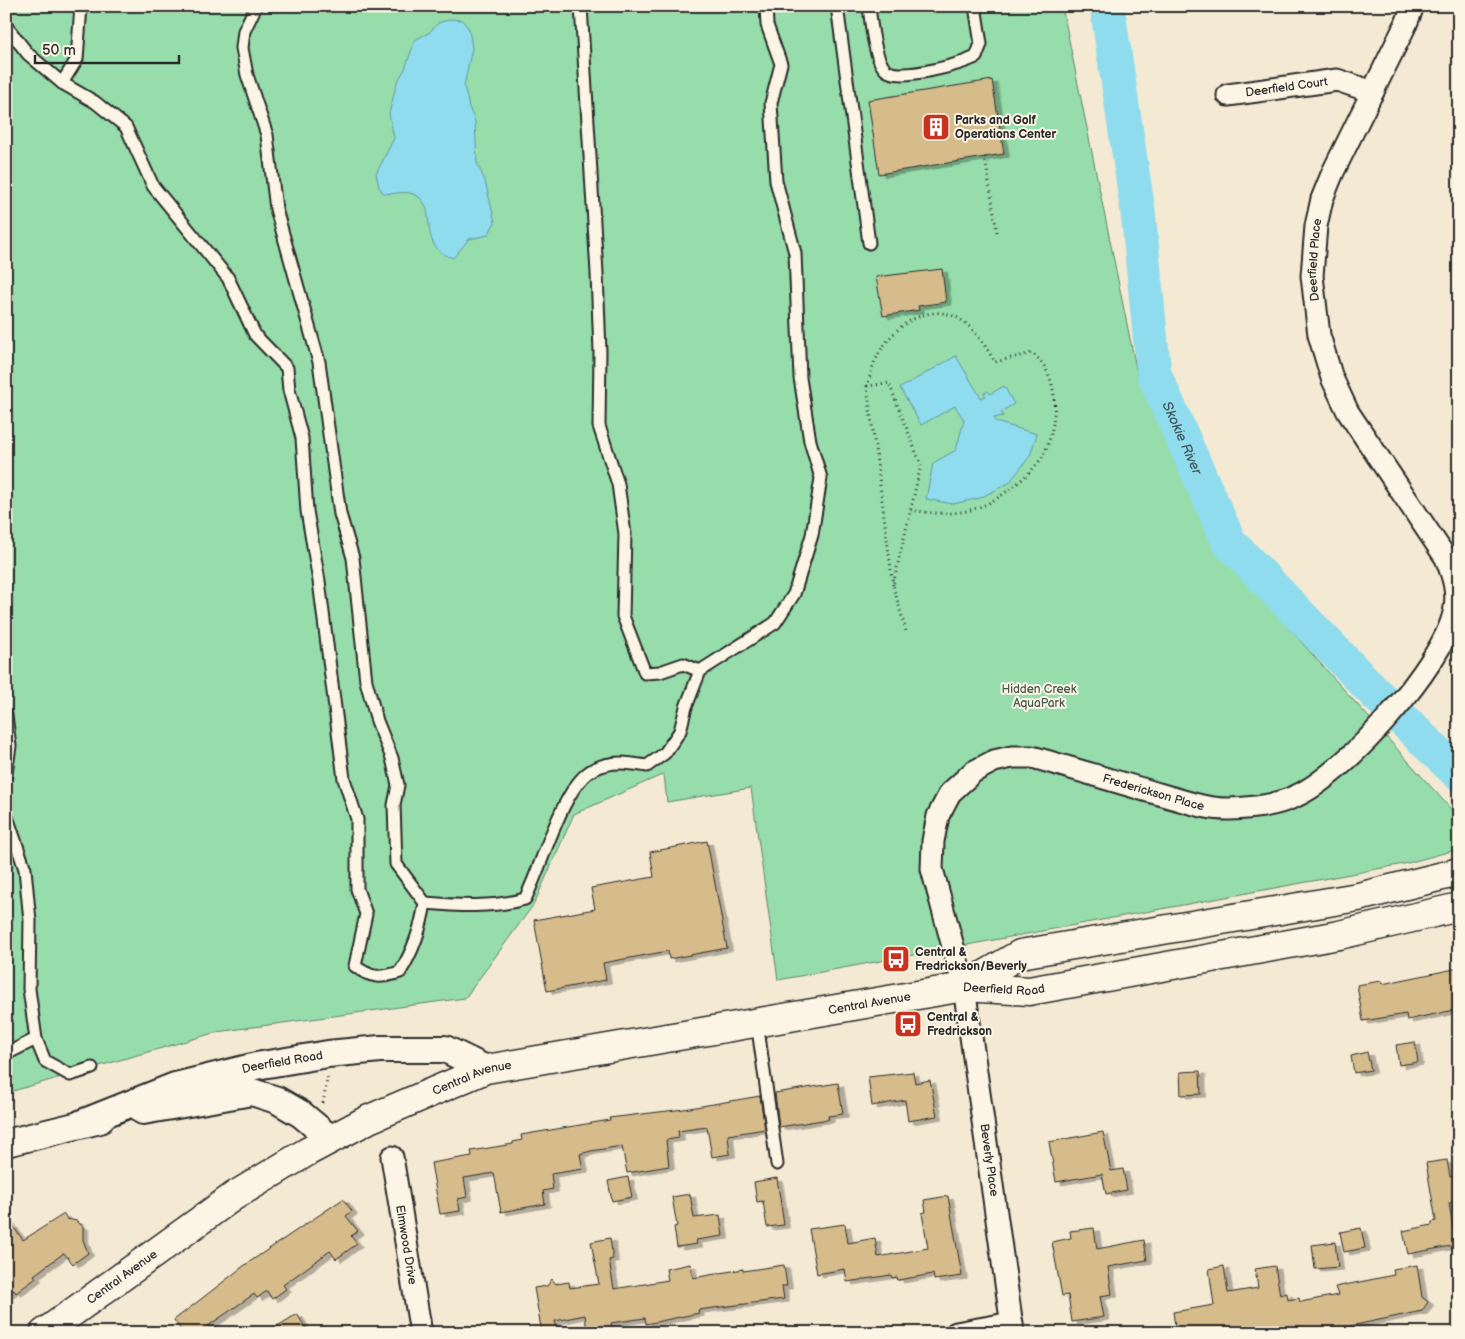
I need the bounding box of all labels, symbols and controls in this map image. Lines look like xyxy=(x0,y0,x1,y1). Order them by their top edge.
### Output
scale bar xyxy=(35,32,179,64)
text: 50 m xyxy=(42,41,76,60)
street label: Deerfield Court xyxy=(1244,74,1329,100)
building icon: Parks and Golf Operations Center xyxy=(921,112,951,142)
place label: Parks and Golf Operations Center xyxy=(955,113,1056,142)
street label: Deerfield Place xyxy=(1304,217,1325,302)
water label: Skokie River xyxy=(1159,399,1207,478)
park label: Hidden Creek AquaPark xyxy=(1001,682,1077,711)
street label: Frederickson Place xyxy=(1101,770,1206,814)
bus stop icon: Central & Fredrickson/Beverly xyxy=(881,944,911,974)
place label: Central & Fredrickson/Beverly xyxy=(915,945,1027,974)
street label: Deerfield Road xyxy=(963,979,1046,999)
street label: Central Avenue xyxy=(827,989,912,1018)
bus stop icon: Central & Fredrickson xyxy=(893,1009,923,1039)
place label: Central & Fredrickson xyxy=(927,1010,992,1039)
street label: Deerfield Road xyxy=(240,1047,324,1077)
street label: Central Avenue xyxy=(430,1057,513,1099)
street label: Beverly Place xyxy=(976,1123,1002,1197)
street label: Elmwood Drive xyxy=(393,1204,420,1286)
street label: Central Avenue xyxy=(84,1246,160,1307)

